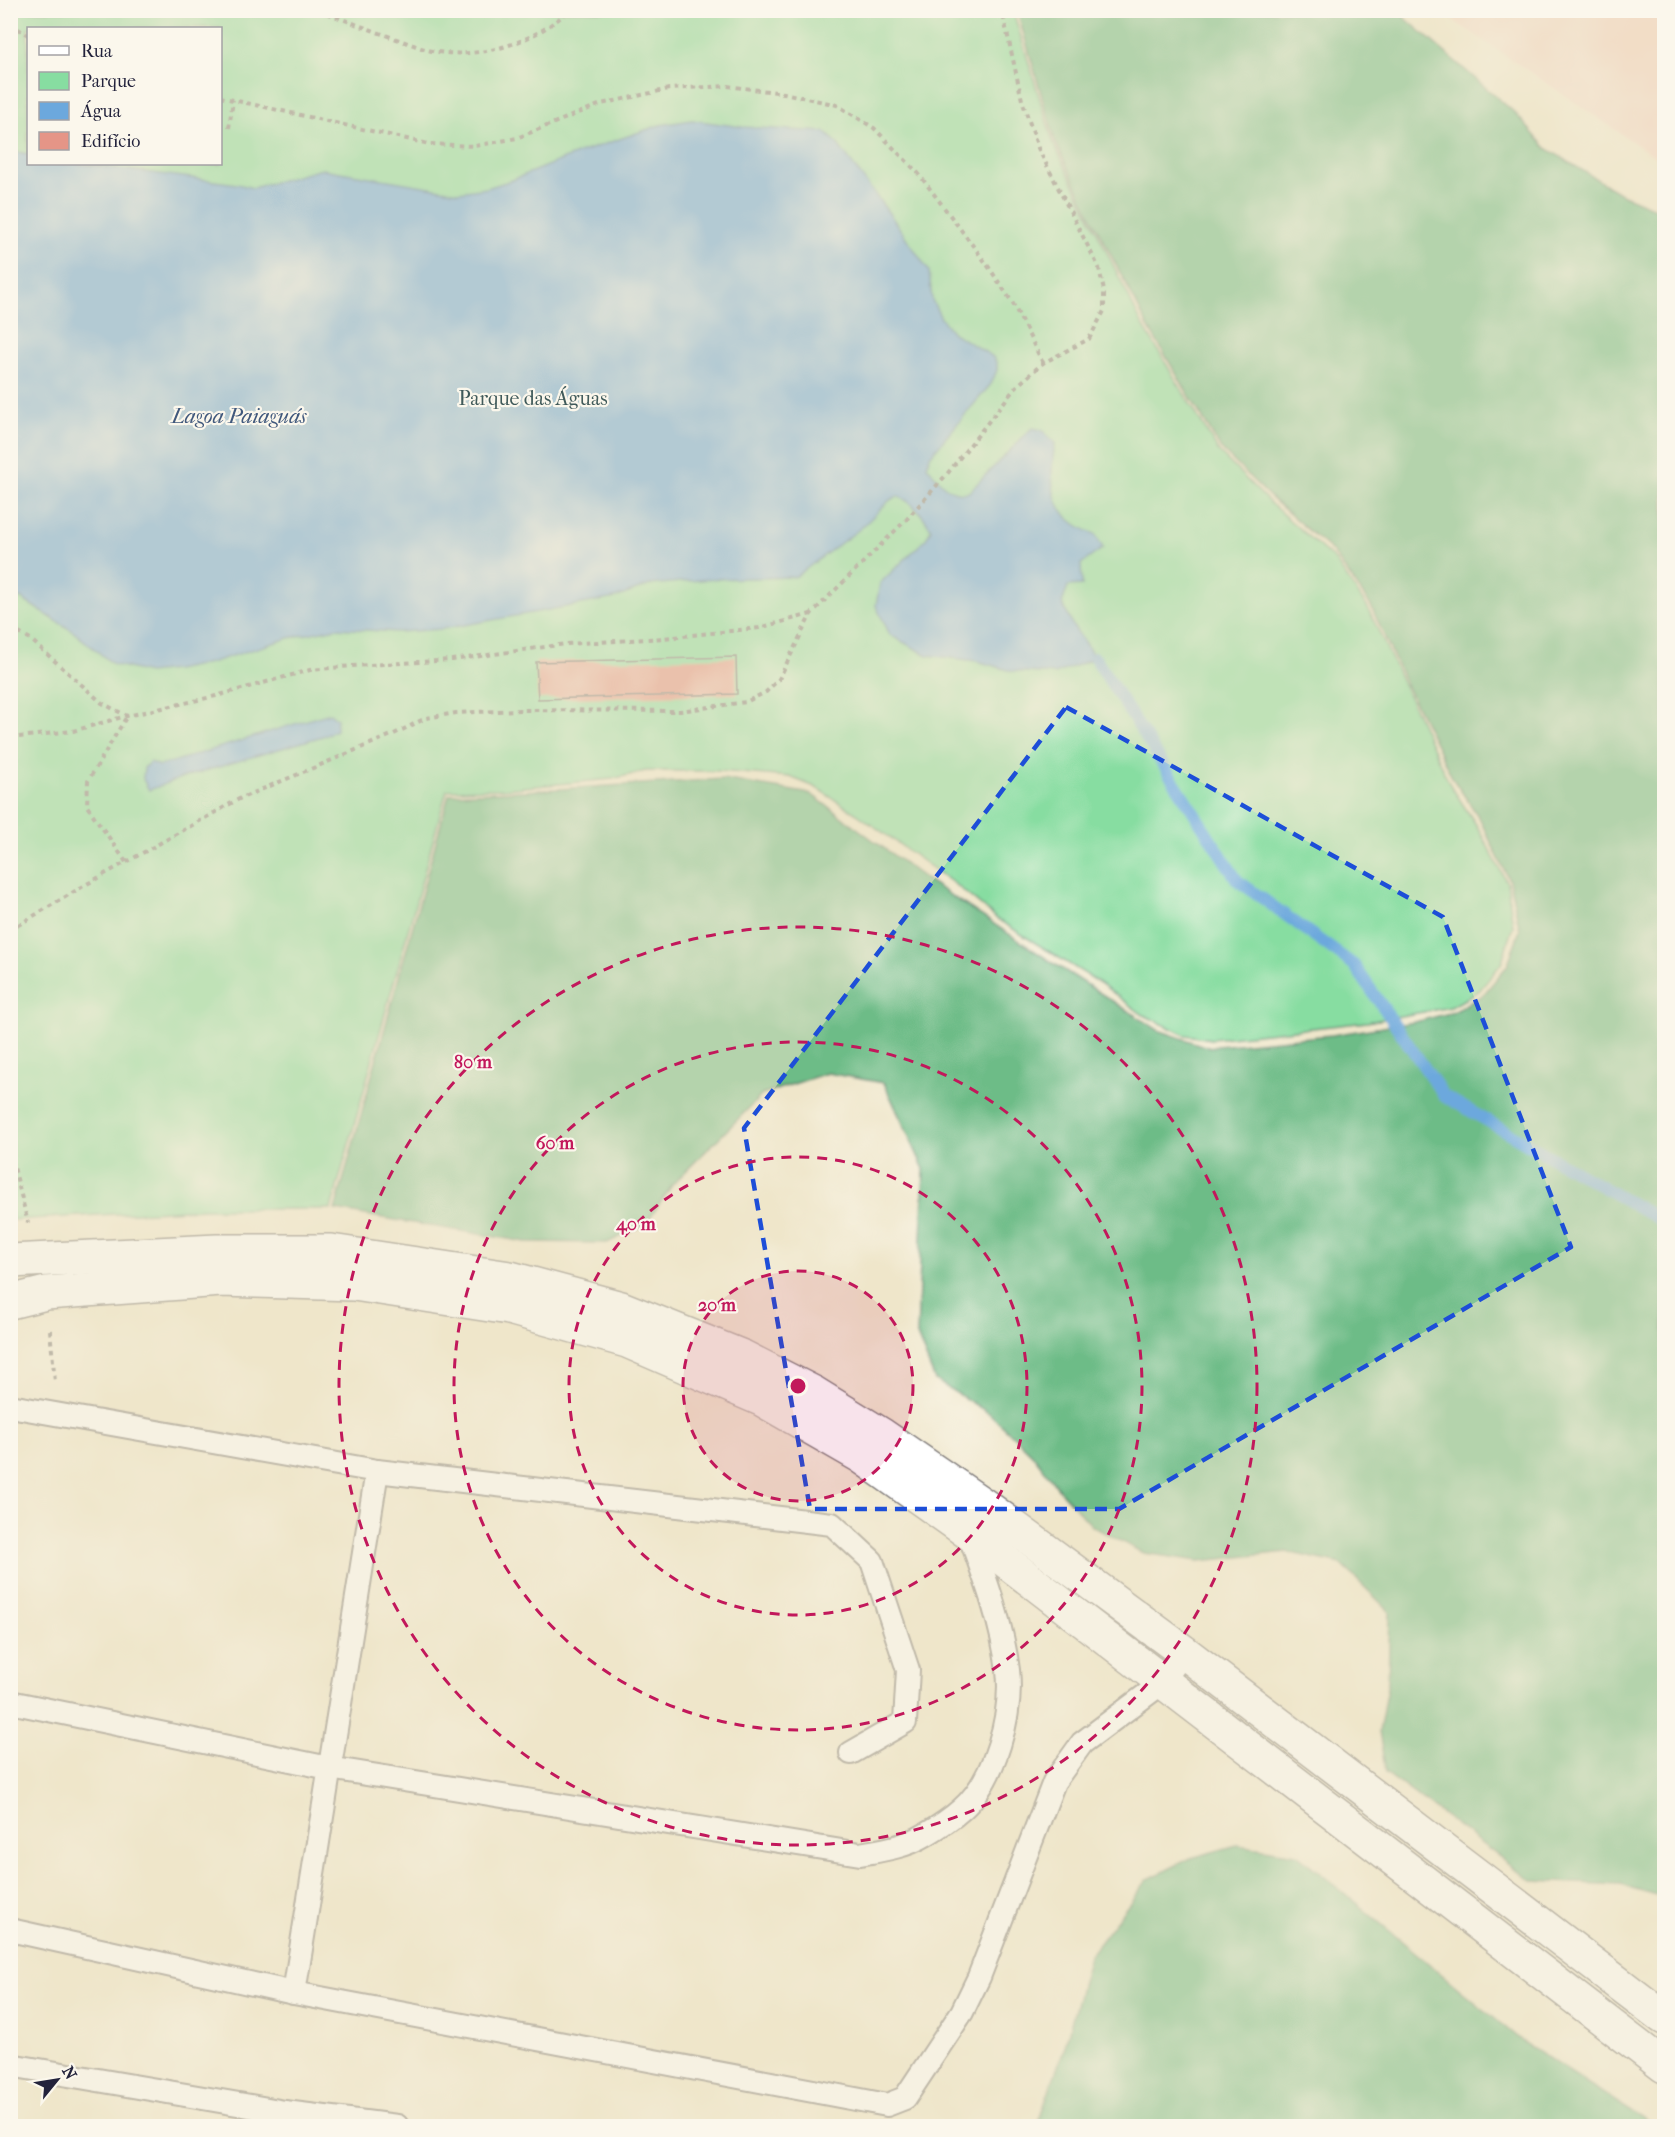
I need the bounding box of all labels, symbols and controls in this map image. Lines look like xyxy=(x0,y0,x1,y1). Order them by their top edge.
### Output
legend xyxy=(27,27,222,165)
text: Rua xyxy=(81,41,113,62)
text: Parque xyxy=(81,71,136,92)
text: Água xyxy=(80,100,122,122)
text: Edifício xyxy=(81,131,140,152)
park label: Parque das Águas xyxy=(458,386,608,410)
water label: Lagoa Paiaguás xyxy=(169,404,307,428)
text: 80 m xyxy=(454,1052,493,1073)
text: 60 m xyxy=(536,1133,575,1154)
text: 40 m xyxy=(615,1214,657,1235)
text: 20 m xyxy=(698,1295,737,1316)
centre of rings xyxy=(788,1376,808,1396)
north arrow xyxy=(27,2050,87,2110)
text: N xyxy=(58,2063,81,2084)

